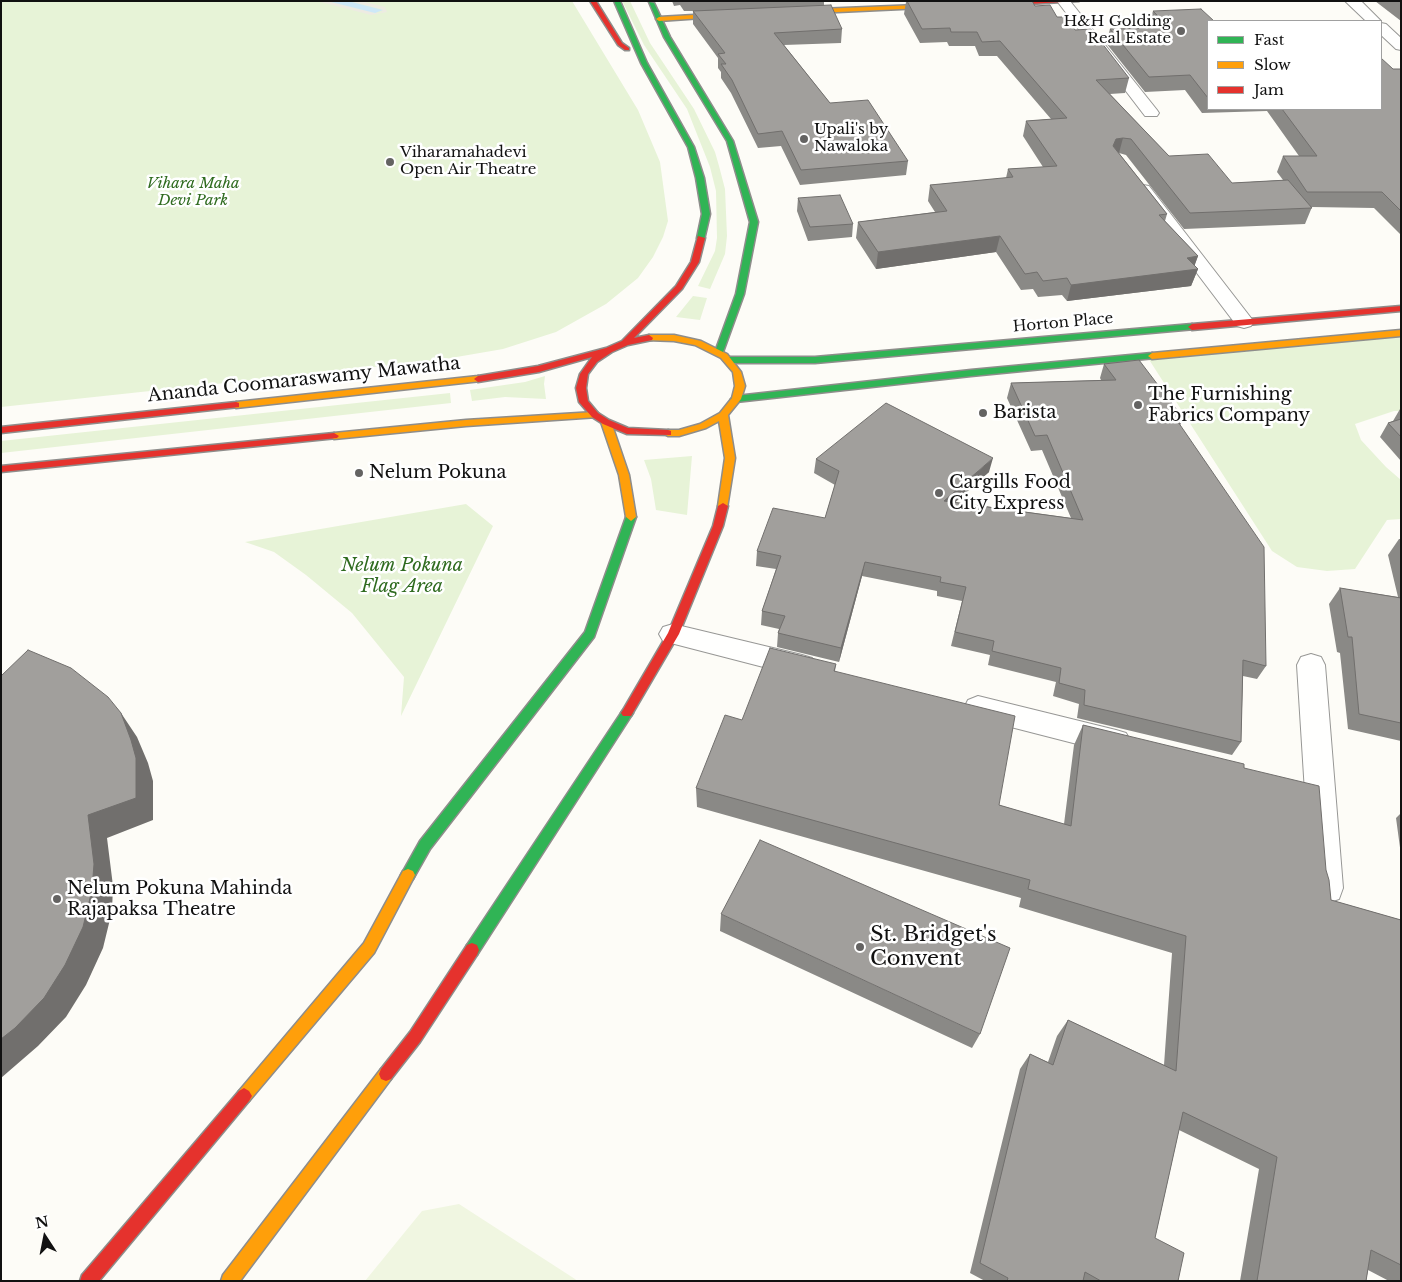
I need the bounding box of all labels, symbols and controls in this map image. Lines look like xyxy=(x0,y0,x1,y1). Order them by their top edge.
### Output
place label: H&H Golding Real Estate xyxy=(1063,13,1171,48)
legend xyxy=(1207,20,1382,110)
marker: H&H Golding Real Estate xyxy=(1175,25,1187,37)
text: Fast xyxy=(1254,30,1284,49)
text: Slow xyxy=(1254,55,1291,74)
text: Jam xyxy=(1254,80,1284,99)
place label: Upali's by Nawaloka xyxy=(814,121,888,156)
marker: Upali's by Nawaloka xyxy=(798,133,810,145)
place label: Viharamahadevi Open Air Theatre xyxy=(400,144,536,179)
marker: Viharamahadevi Open Air Theatre xyxy=(384,156,396,168)
park label: Vihara Maha Devi Park xyxy=(146,175,240,210)
street label: Horton Place xyxy=(1012,310,1114,336)
street label: Ananda Coomaraswamy Mawatha xyxy=(147,353,461,407)
place label: The Furnishing Fabrics Company xyxy=(1148,384,1310,426)
marker: The Furnishing Fabrics Company xyxy=(1132,399,1144,411)
place label: Barista xyxy=(993,402,1056,424)
marker: Barista xyxy=(977,407,989,419)
place label: Nelum Pokuna xyxy=(369,462,507,484)
marker: Nelum Pokuna xyxy=(353,467,365,479)
place label: Cargills Food City Express xyxy=(949,472,1071,514)
marker: Cargills Food City Express xyxy=(933,487,945,499)
park label: Nelum Pokuna Flag Area xyxy=(341,555,463,598)
place label: Nelum Pokuna Mahinda Rajapaksa Theatre xyxy=(67,878,292,921)
marker: Nelum Pokuna Mahinda Rajapaksa Theatre xyxy=(51,893,63,905)
place label: St. Bridget's Convent xyxy=(870,922,997,972)
marker: St. Bridget's Convent xyxy=(854,941,866,953)
north arrow xyxy=(20,1212,70,1262)
text: N xyxy=(34,1212,50,1232)

